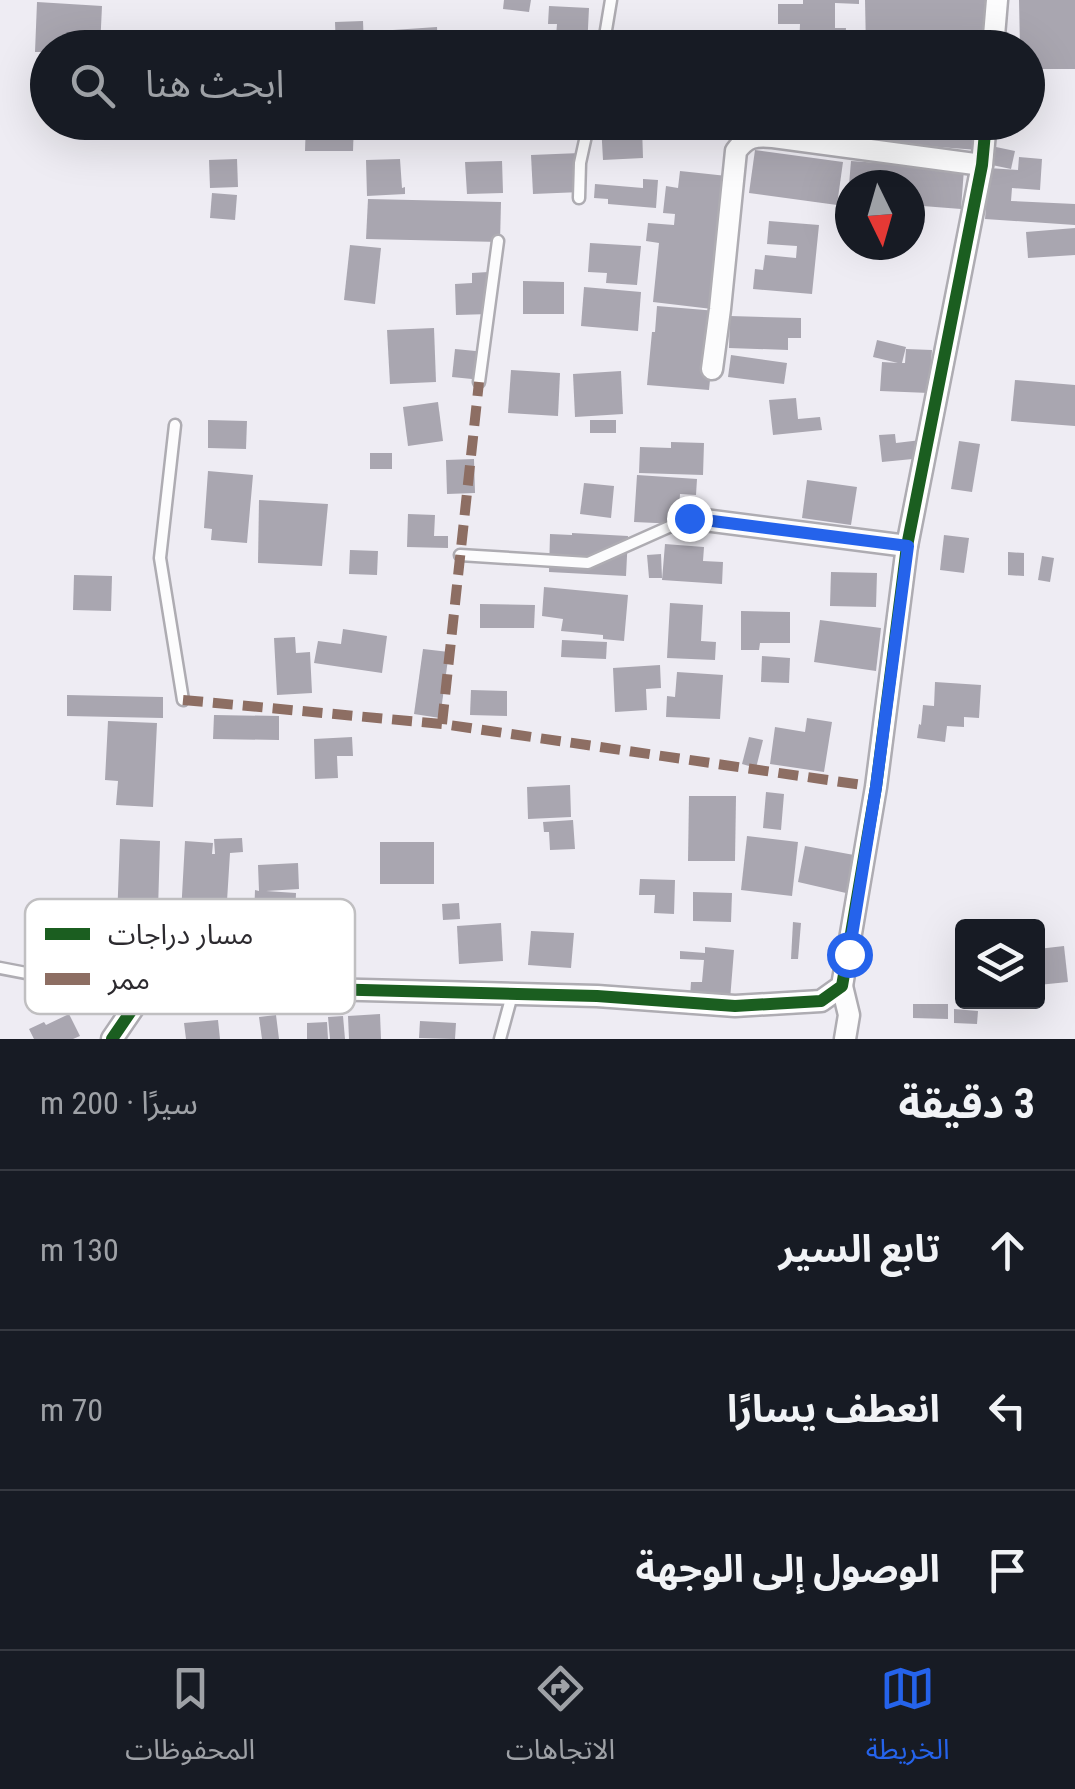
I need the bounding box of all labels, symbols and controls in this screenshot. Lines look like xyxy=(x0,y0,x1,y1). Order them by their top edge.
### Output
search box xyxy=(30,30,1045,140)
icon: search xyxy=(65,58,120,113)
text: ابحث هنا xyxy=(145,62,285,106)
north arrow xyxy=(835,170,925,260)
route end xyxy=(667,496,713,542)
legend xyxy=(25,899,355,1014)
text: مسار دراجات xyxy=(108,918,253,951)
map controls xyxy=(955,919,1045,1009)
button: layers xyxy=(955,919,1045,1009)
route start xyxy=(827,932,873,978)
text: ممر xyxy=(107,963,150,996)
text: 3 دقيقة xyxy=(898,1079,1035,1128)
text: سيرًا · 200 m xyxy=(40,1084,198,1122)
icon: ahead xyxy=(980,1223,1035,1278)
text: تابع السير xyxy=(779,1227,940,1271)
text: 130 m xyxy=(40,1231,119,1269)
icon: left xyxy=(980,1383,1035,1438)
text: انعطف يسارًا xyxy=(727,1387,940,1431)
text: 70 m xyxy=(40,1391,103,1429)
icon: arrive xyxy=(980,1543,1035,1598)
text: الوصول إلى الوجهة xyxy=(636,1547,940,1591)
tab: المحفوظات xyxy=(125,1661,255,1780)
tab: الاتجاهات xyxy=(506,1661,615,1780)
tab: الخريطة xyxy=(866,1661,950,1780)

